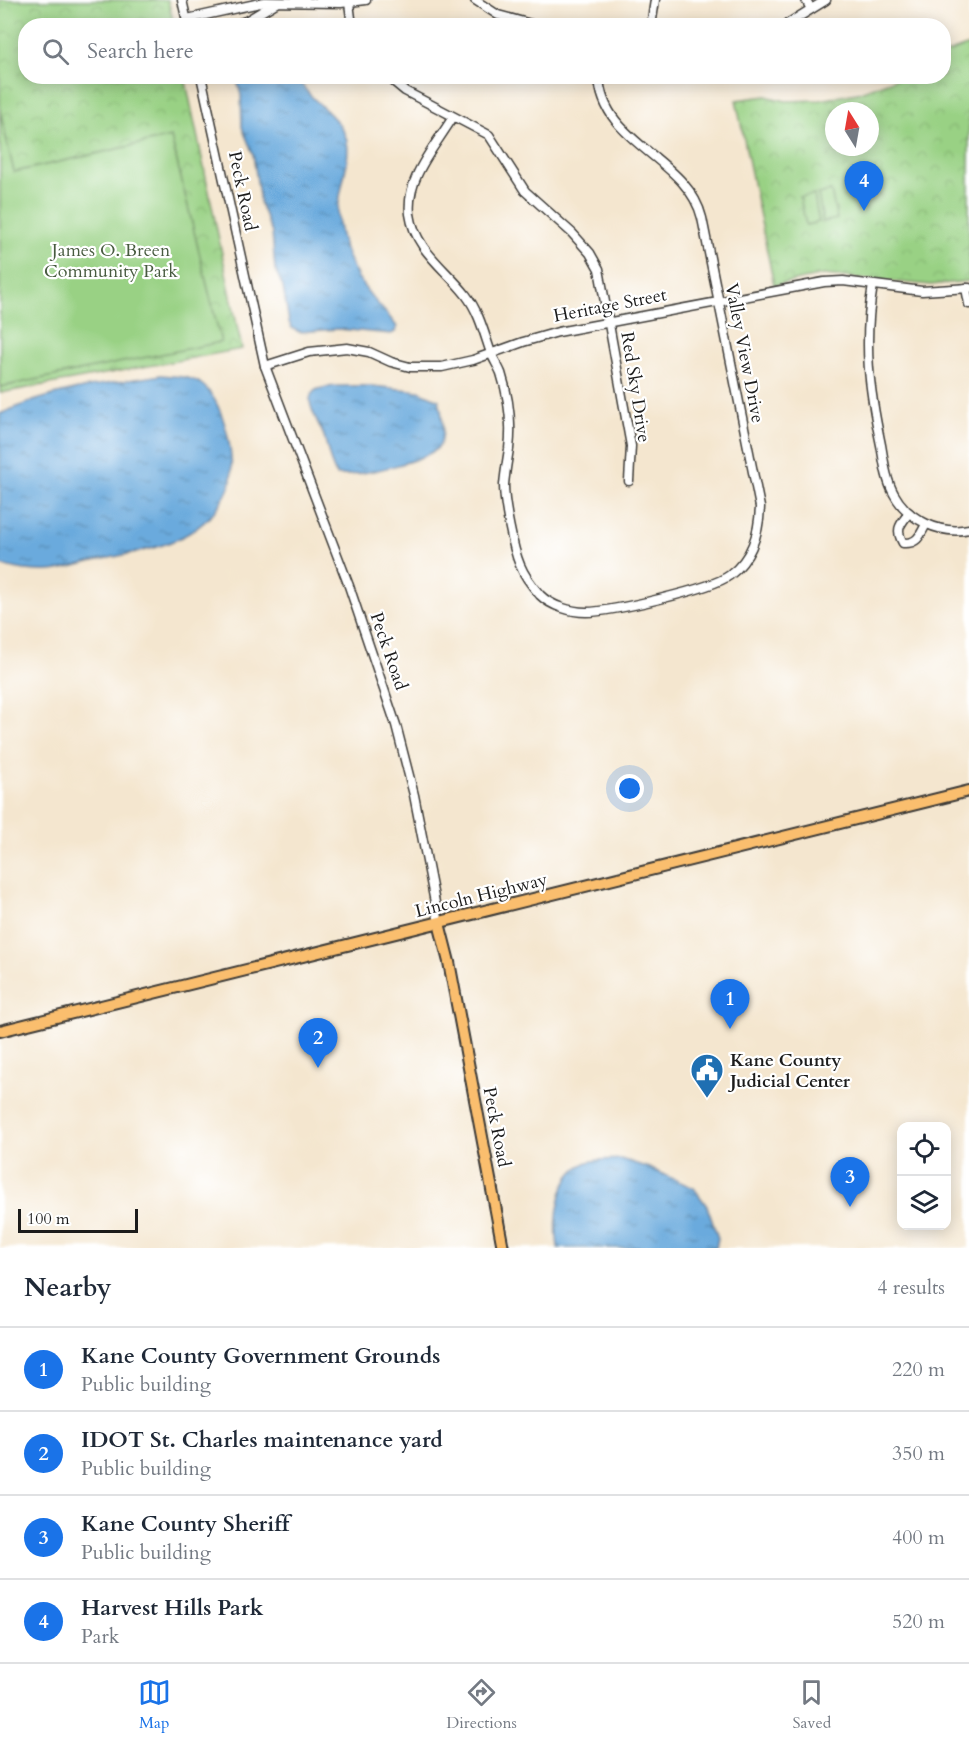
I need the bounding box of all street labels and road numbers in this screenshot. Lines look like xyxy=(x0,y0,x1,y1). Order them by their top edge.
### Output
street label: Peck Road xyxy=(222,149,263,234)
street label: Valley View Drive xyxy=(719,281,770,425)
street label: Heritage Street xyxy=(551,282,669,329)
street label: Red Sky Drive xyxy=(614,330,657,444)
street label: Peck Road xyxy=(364,609,414,694)
street label: Lincoln Highway xyxy=(412,867,550,924)
street label: Peck Road xyxy=(477,1085,517,1170)

